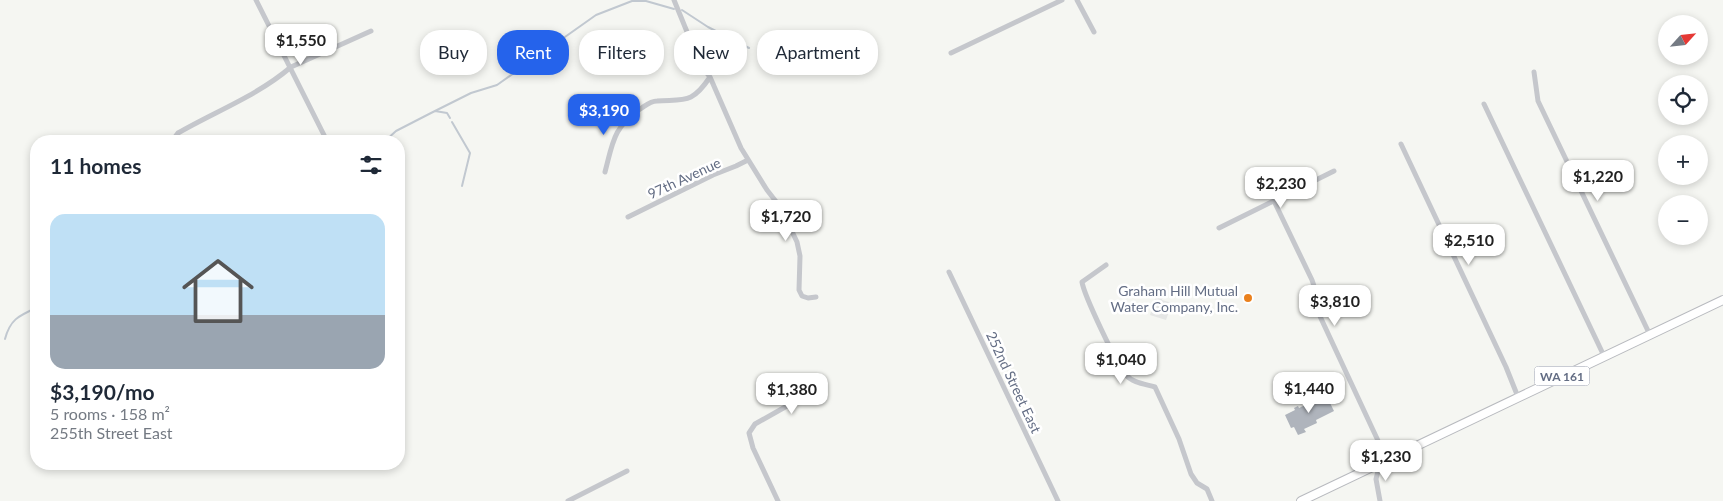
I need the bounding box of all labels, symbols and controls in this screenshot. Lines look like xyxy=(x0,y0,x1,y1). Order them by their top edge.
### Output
north arrow xyxy=(1658,15,1708,65)
map controls xyxy=(1658,15,1708,245)
pin: $1,550 xyxy=(260,23,342,66)
text: $1,550 xyxy=(276,30,326,49)
chip: Buy xyxy=(420,30,487,75)
chip: Rent xyxy=(497,30,569,75)
chip: Filters xyxy=(579,30,664,75)
chip: New xyxy=(674,30,747,75)
chip: Apartment xyxy=(757,30,878,75)
button: locate xyxy=(1658,75,1708,125)
pin: $3,190 xyxy=(563,94,645,136)
text: $3,190 xyxy=(579,100,629,119)
button: + xyxy=(1658,135,1708,185)
icon: filters xyxy=(357,151,385,179)
text: 11 homes xyxy=(50,153,141,178)
street label: 97th Avenue xyxy=(645,154,723,202)
pin: $1,220 xyxy=(1557,160,1639,202)
pin: $2,230 xyxy=(1240,166,1322,209)
text: $1,220 xyxy=(1573,166,1623,185)
text: $2,230 xyxy=(1256,173,1306,192)
button: − xyxy=(1658,195,1708,245)
pin: $1,720 xyxy=(745,200,827,242)
text: $1,720 xyxy=(761,206,811,225)
pin: $2,510 xyxy=(1428,224,1510,266)
text: $2,510 xyxy=(1444,230,1494,249)
icon: home xyxy=(173,246,263,336)
place label: Graham Hill Mutual Water Company, Inc. xyxy=(1110,282,1238,315)
pin: $3,810 xyxy=(1294,284,1376,327)
text: $3,810 xyxy=(1310,291,1360,310)
marker: Graham Hill Mutual Water Company, Inc. xyxy=(1242,292,1254,304)
street label: 252nd Street East xyxy=(983,329,1045,435)
pin: $1,040 xyxy=(1080,342,1162,385)
text: $1,040 xyxy=(1096,349,1146,368)
road number: WA 161 xyxy=(1534,366,1590,386)
pin: $1,380 xyxy=(751,372,833,415)
pin: $1,440 xyxy=(1268,372,1350,414)
text: $1,440 xyxy=(1284,378,1334,397)
text: $3,190/mo xyxy=(50,379,155,404)
text: $1,380 xyxy=(767,379,817,398)
text: 5 rooms · 158 m² xyxy=(50,404,170,423)
text: 255th Street East xyxy=(50,423,173,442)
pin: $1,230 xyxy=(1345,440,1427,482)
text: $1,230 xyxy=(1361,446,1411,465)

